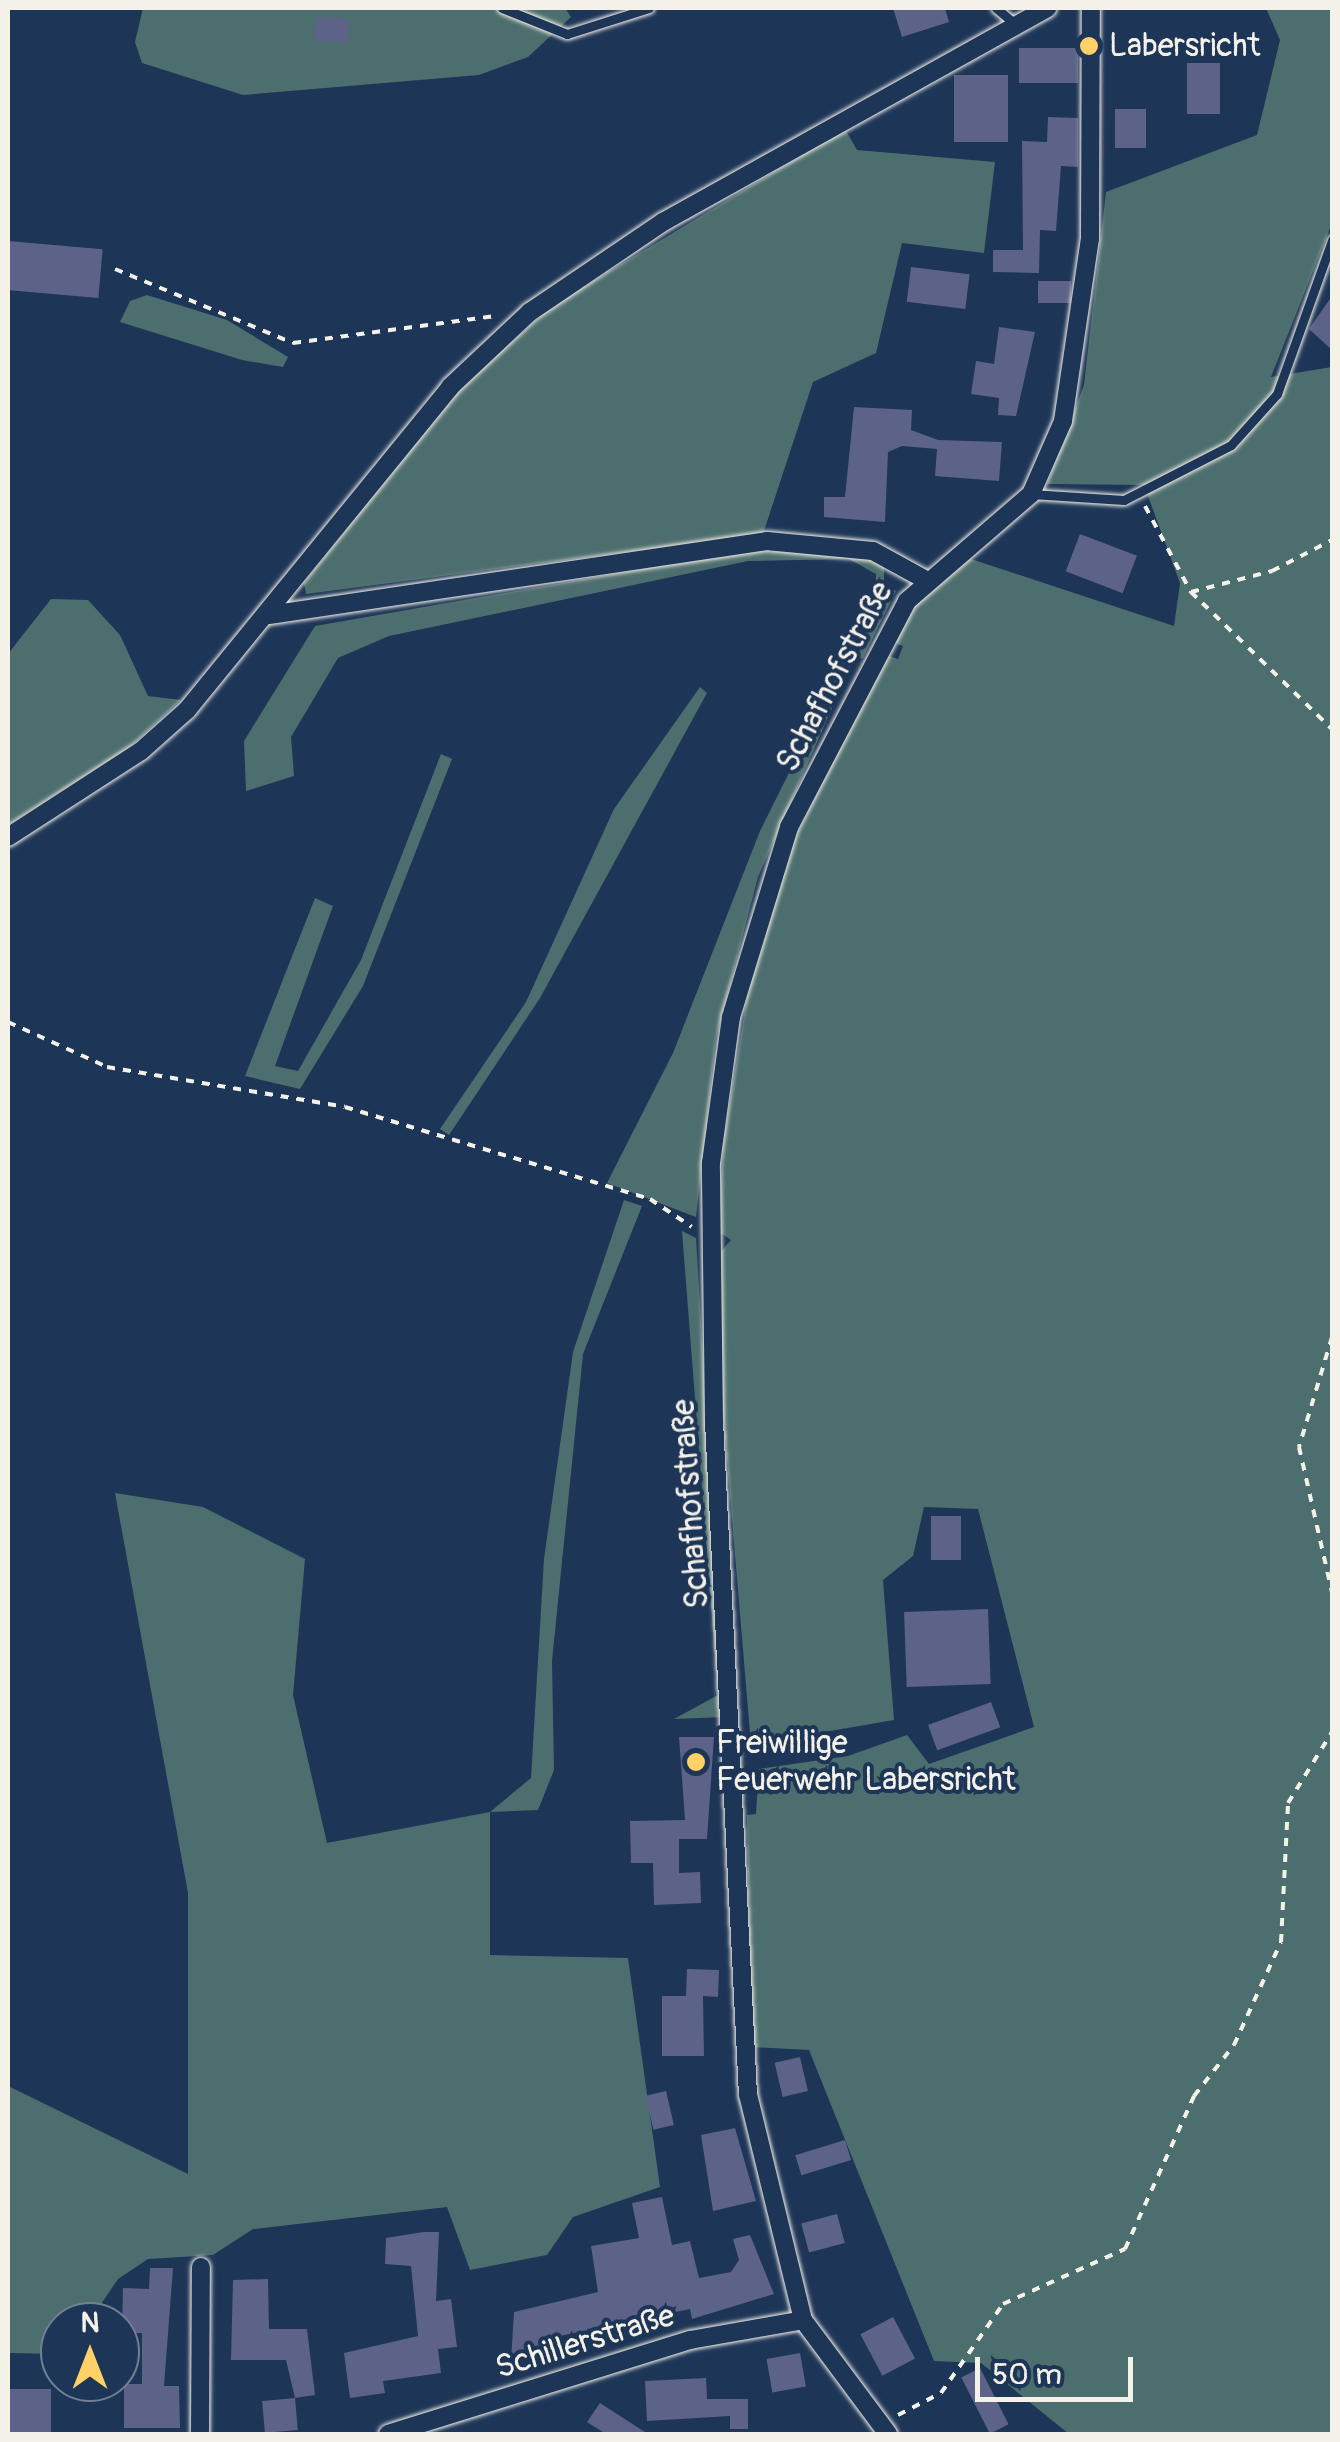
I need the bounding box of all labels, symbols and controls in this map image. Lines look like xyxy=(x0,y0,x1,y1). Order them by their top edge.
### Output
place label: Labersricht xyxy=(1109,27,1260,65)
marker: Labersricht xyxy=(1078,35,1100,57)
street label: Schafhofstraße xyxy=(769,575,901,779)
street label: Schafhofstraße xyxy=(665,1398,717,1610)
place label: Freiwillige Feuerwehr Labersricht xyxy=(716,1725,1016,1800)
marker: Freiwillige Feuerwehr Labersricht xyxy=(685,1751,707,1773)
street label: Schillerstraße xyxy=(491,2297,679,2387)
north arrow xyxy=(40,2302,140,2402)
text: N xyxy=(81,2306,99,2341)
scale bar xyxy=(980,2337,1138,2399)
text: 50 m xyxy=(992,2356,1062,2393)

